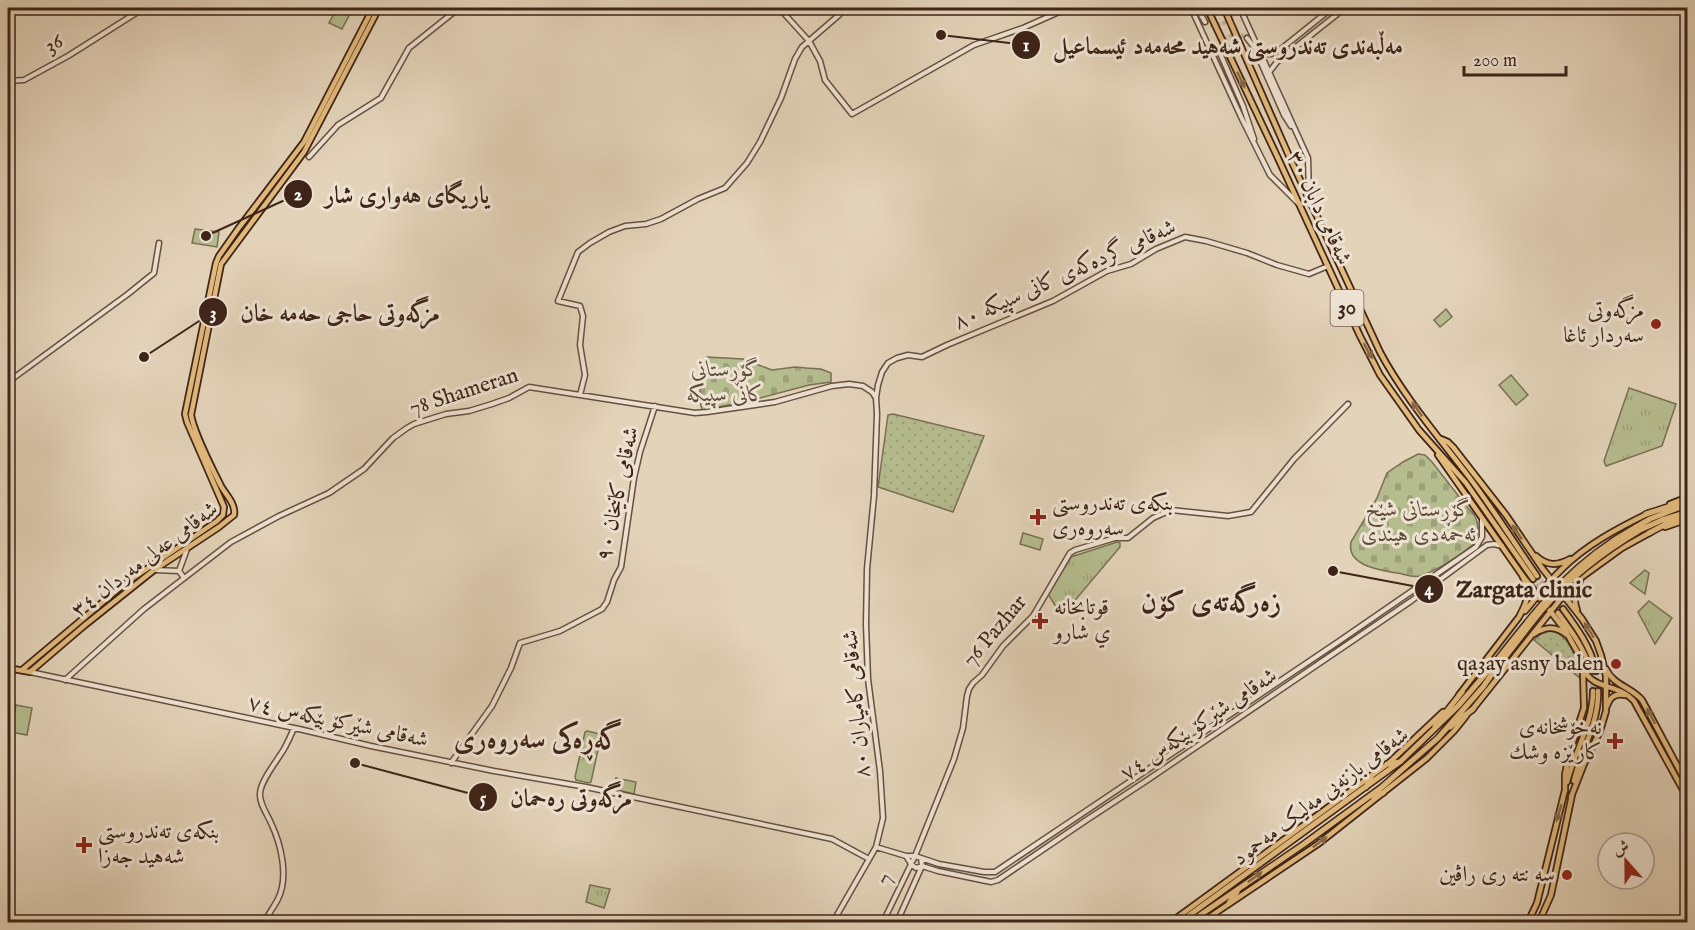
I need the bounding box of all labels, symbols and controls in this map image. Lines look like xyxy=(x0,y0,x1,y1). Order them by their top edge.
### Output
callout: مەڵبەندی تەندروستی شەهید محەمەد ئیسماعیل xyxy=(1011,24,1415,66)
street label: 36 xyxy=(39,27,69,60)
text: مەڵبەندی تەندروستی شەهید محەمەد ئیسماعیل xyxy=(1053,31,1403,63)
text: 1 xyxy=(1023,35,1030,58)
scale bar xyxy=(1464,39,1566,77)
text: 200 m xyxy=(1473,50,1517,73)
one-way arrow xyxy=(1236,71,1246,89)
street label: شەقامی دابان ٣٠ xyxy=(1280,146,1358,270)
callout: یاریگای هەواری شار xyxy=(283,173,501,215)
text: یاریگای هەواری شار xyxy=(322,179,491,212)
text: 2 xyxy=(294,184,303,207)
street label: شەقامی گردەکەی کانی سپیکە ٨٠ xyxy=(949,211,1181,337)
road number: 30 xyxy=(1330,290,1364,326)
callout: مزگەوتی حاجی حەمە خان xyxy=(198,291,452,333)
place label: مزگەوتی سەردار ئاغا xyxy=(1563,294,1644,350)
text: مزگەوتی حاجی حەمە خان xyxy=(240,295,440,330)
text: 3 xyxy=(210,303,216,326)
marker: مزگەوتی سەردار ئاغا xyxy=(1649,317,1663,331)
one-way arrow xyxy=(1363,343,1373,360)
park label: گۆڕستانی کانی سپیکە xyxy=(687,356,765,409)
street label: 78 Shameran xyxy=(406,361,522,423)
one-way arrow xyxy=(1412,401,1423,417)
street label: شەقامی کانیخان ٩٠ xyxy=(590,424,646,564)
place label: بنکەی تەندروستی سەروەری xyxy=(1052,490,1173,543)
street label: شەقامی عەلی مەردان ٣٤ xyxy=(66,496,224,624)
park label: گۆڕستانی شێخ ئەحمەدی هیندی xyxy=(1361,496,1477,549)
marker: بنکەی تەندروستی سەروەری xyxy=(1029,508,1047,526)
one-way arrow xyxy=(1511,525,1523,541)
callout: Zargata clinic xyxy=(1414,568,1604,610)
text: Zargata clinic xyxy=(1456,575,1592,606)
text: 4 xyxy=(1425,579,1435,602)
district label: زەرگەتەی کۆن xyxy=(1141,581,1281,621)
street label: 76 Pazhar xyxy=(957,589,1033,673)
place label: قوتابخانه ي شارو xyxy=(1052,594,1111,649)
marker: قوتابخانه ي شارو xyxy=(1031,612,1049,630)
one-way arrow xyxy=(1584,622,1595,638)
street label: شەقامی کامیاران ٨٠ xyxy=(837,629,877,779)
place label: qa3ay asny balen xyxy=(1457,650,1604,678)
marker: qa3ay asny balen xyxy=(1609,657,1623,671)
street label: شەقامی شێرکۆ بێکەس ٧٤ xyxy=(1115,662,1283,788)
street label: شەقامی شێرکۆ بێکەس ٧٤ xyxy=(245,689,431,755)
one-way arrow xyxy=(1646,707,1656,724)
place label: نەخۆشخانەی کارێزە وشك xyxy=(1509,714,1602,767)
district label: گەڕەکی سەروەری xyxy=(454,718,622,762)
street label: شەقامی بازنەیی مەلیک مەحمود xyxy=(1227,721,1415,873)
marker: نەخۆشخانەی کارێزە وشك xyxy=(1606,732,1624,750)
callout: مزگەوتی رەحمان xyxy=(468,776,644,818)
text: مزگەوتی رەحمان xyxy=(510,780,632,815)
text: 5 xyxy=(480,788,487,811)
one-way arrow xyxy=(1554,804,1563,822)
place label: بنکەی تەندروستی شەهید جەزا xyxy=(98,818,219,871)
north arrow xyxy=(1596,831,1656,891)
marker: بنکەی تەندروستی شەهید جەزا xyxy=(75,836,93,854)
one-way arrow xyxy=(1312,836,1328,848)
text: ش xyxy=(1610,837,1632,861)
place label: سه نته رى راڤين xyxy=(1439,861,1555,889)
street label: 7 xyxy=(870,868,900,890)
marker: سه نته رى راڤين xyxy=(1560,868,1574,882)
one-way arrow xyxy=(1247,871,1263,883)

